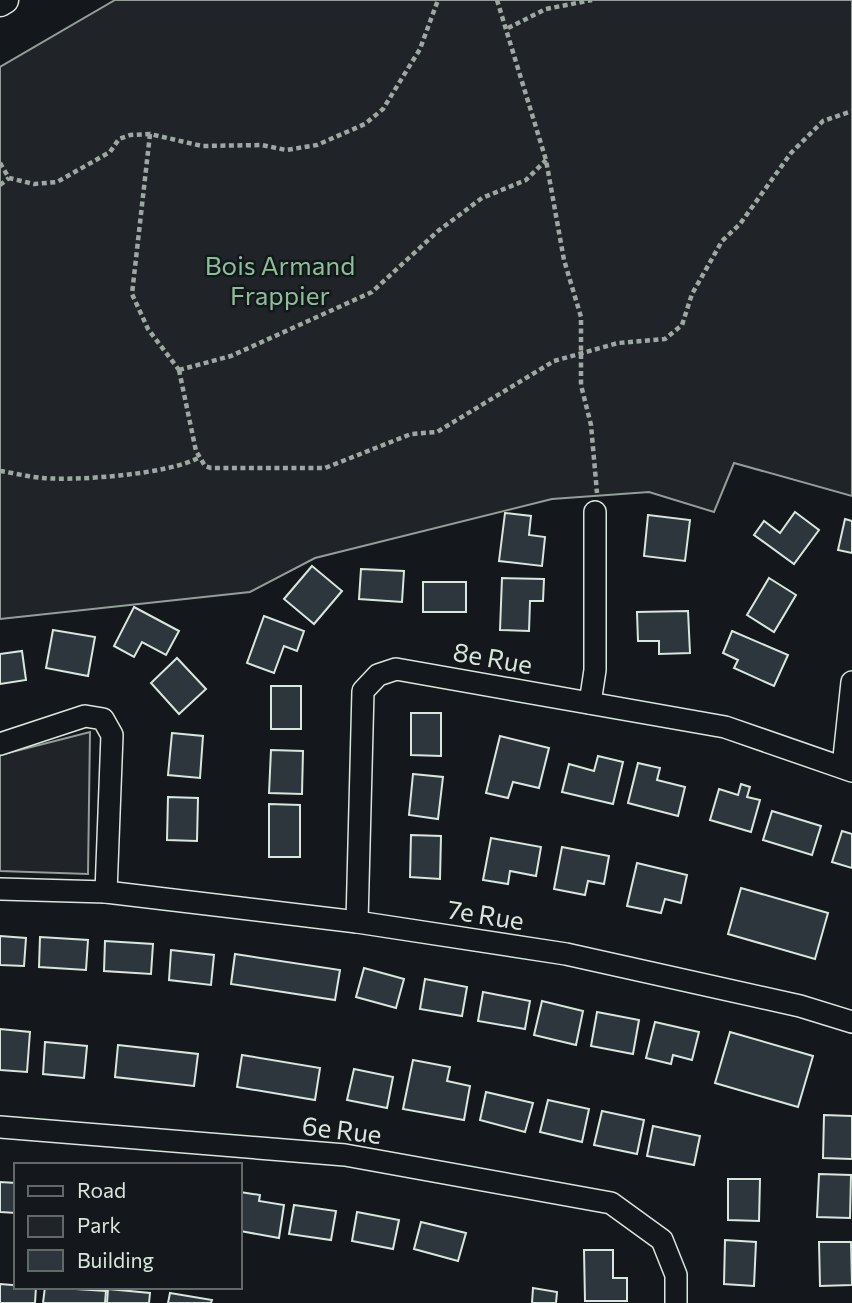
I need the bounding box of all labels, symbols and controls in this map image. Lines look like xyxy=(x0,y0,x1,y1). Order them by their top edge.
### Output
park label: Bois Armand Frappier xyxy=(205,249,355,310)
street label: 8e Rue xyxy=(451,635,535,679)
street label: 7e Rue xyxy=(446,893,526,935)
street label: 6e Rue xyxy=(300,1109,384,1149)
legend xyxy=(14,1163,242,1289)
text: Road xyxy=(77,1177,126,1202)
text: Park xyxy=(77,1212,121,1237)
text: Building xyxy=(77,1247,154,1272)

